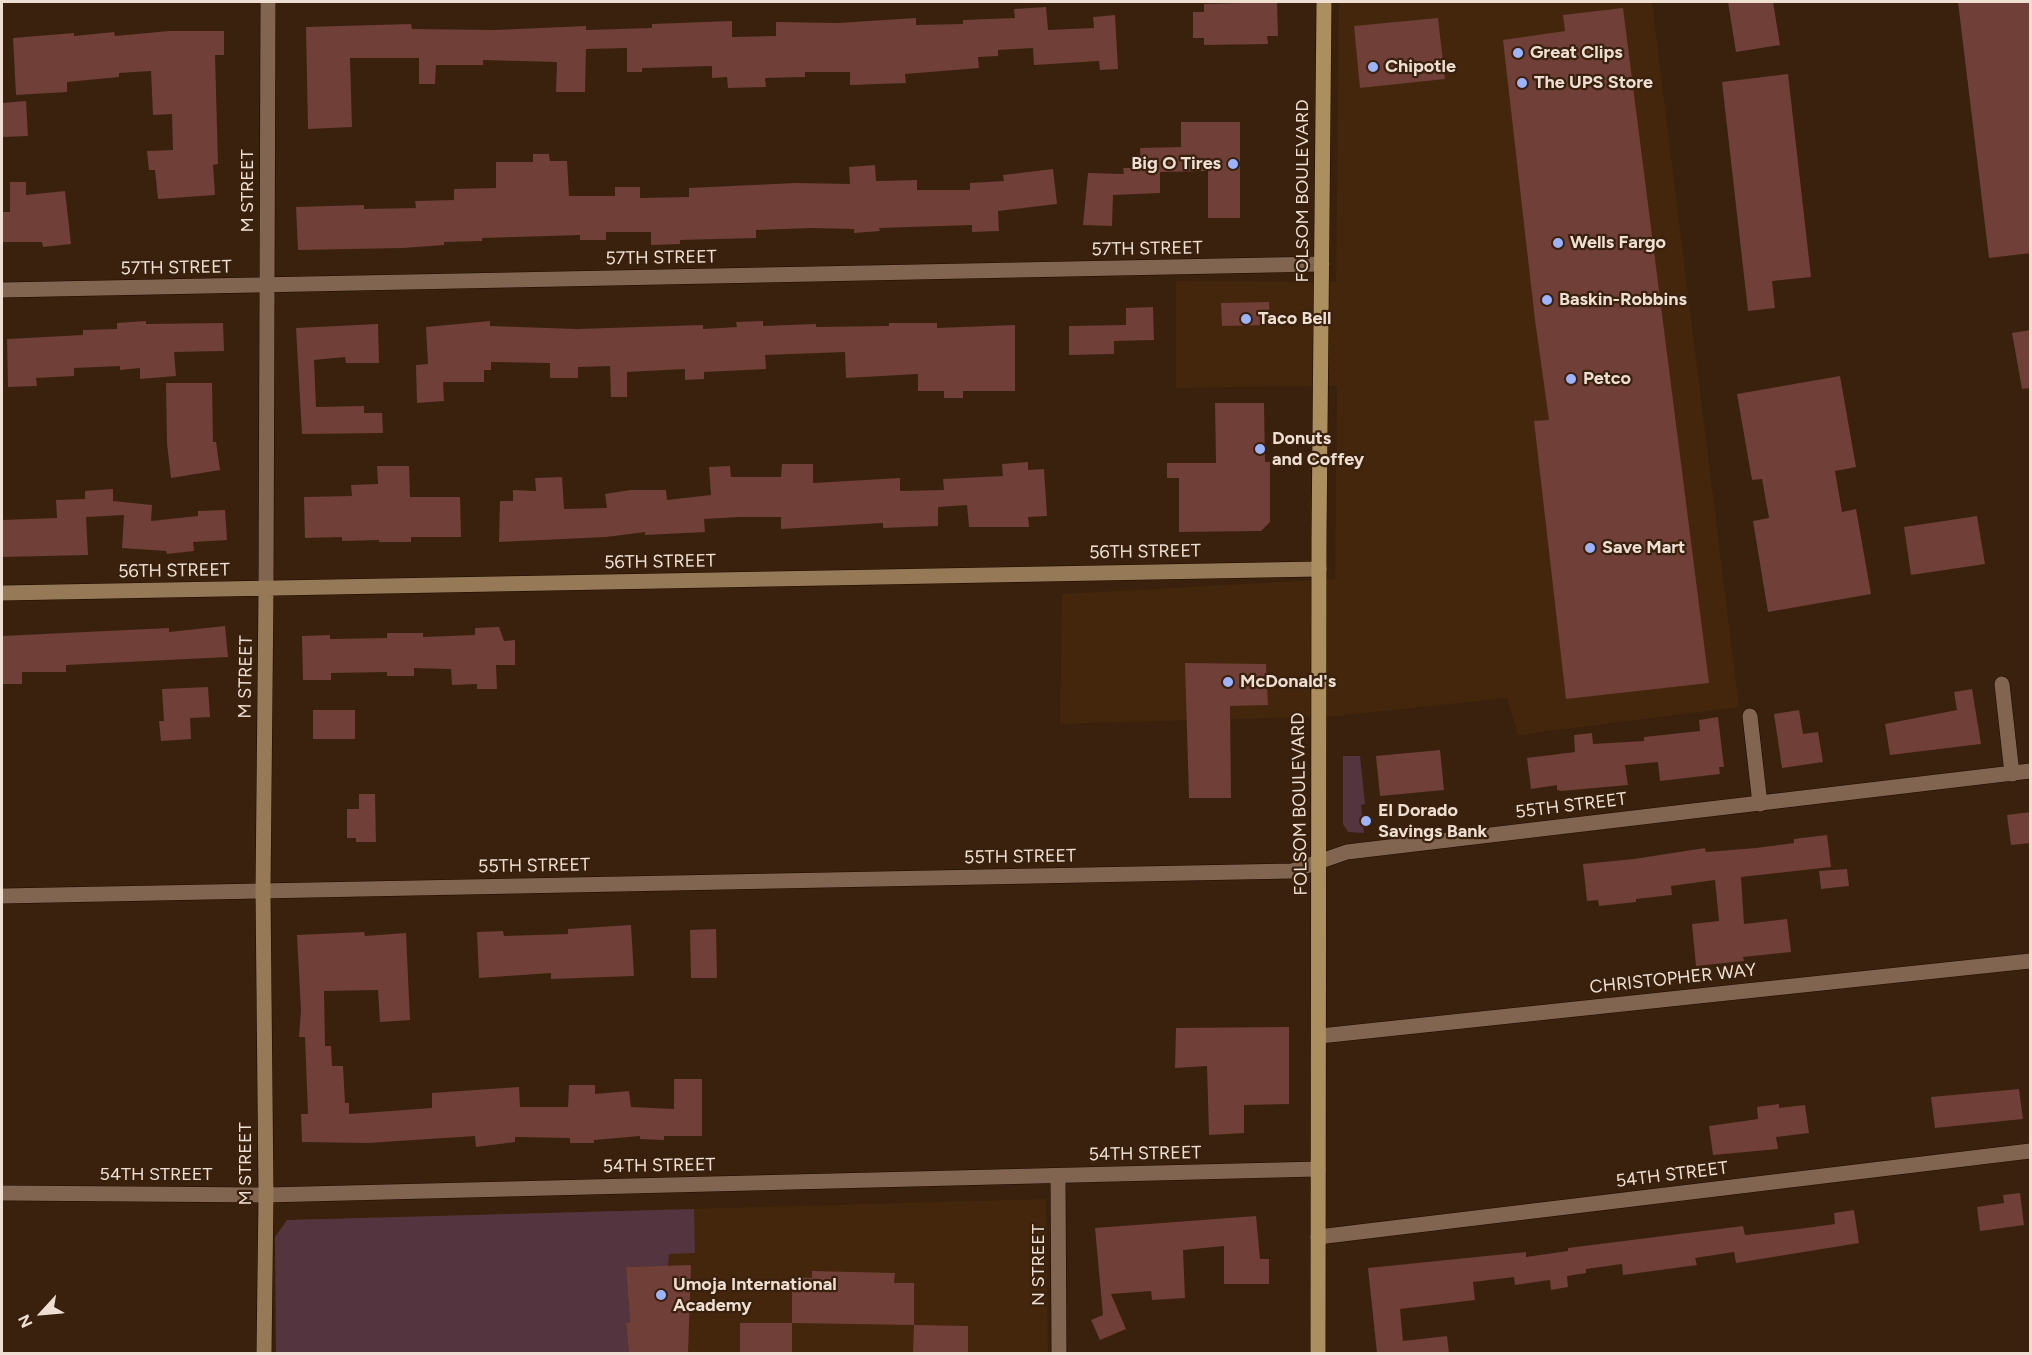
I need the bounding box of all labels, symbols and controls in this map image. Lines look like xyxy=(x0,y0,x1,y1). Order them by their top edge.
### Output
place label: Great Clips xyxy=(1530,42,1623,64)
marker: Great Clips xyxy=(1511,46,1525,60)
place label: Chipotle xyxy=(1385,56,1456,78)
marker: Chipotle xyxy=(1366,60,1380,74)
place label: The UPS Store xyxy=(1534,72,1653,94)
marker: The UPS Store xyxy=(1515,76,1529,90)
street label: FOLSOM BOULEVARD xyxy=(1292,99,1314,283)
street label: M STREET xyxy=(237,149,259,233)
place label: Big O Tires xyxy=(1131,153,1221,175)
marker: Big O Tires xyxy=(1226,157,1240,171)
place label: Wells Fargo xyxy=(1570,232,1666,254)
marker: Wells Fargo xyxy=(1551,236,1565,250)
street label: 57TH STREET xyxy=(1091,237,1203,261)
street label: 57TH STREET xyxy=(605,246,717,270)
street label: 57TH STREET xyxy=(120,256,232,280)
place label: Baskin-Robbins xyxy=(1559,289,1687,311)
marker: Baskin-Robbins xyxy=(1540,293,1554,307)
place label: Taco Bell xyxy=(1258,308,1331,330)
marker: Taco Bell xyxy=(1239,312,1253,326)
place label: Petco xyxy=(1583,368,1631,390)
marker: Petco xyxy=(1564,372,1578,386)
place label: Donuts and Coffey xyxy=(1272,428,1364,470)
marker: Donuts and Coffey xyxy=(1253,442,1267,456)
place label: Save Mart xyxy=(1602,537,1685,559)
street label: 56TH STREET xyxy=(1089,540,1201,564)
marker: Save Mart xyxy=(1583,541,1597,555)
street label: 56TH STREET xyxy=(604,550,716,574)
street label: 56TH STREET xyxy=(118,559,230,583)
street label: M STREET xyxy=(234,635,258,719)
place label: McDonald's xyxy=(1240,671,1336,693)
marker: McDonald's xyxy=(1221,675,1235,689)
street label: FOLSOM BOULEVARD xyxy=(1288,712,1312,896)
street label: 55TH STREET xyxy=(1514,788,1628,824)
place label: El Dorado Savings Bank xyxy=(1378,800,1487,842)
marker: El Dorado Savings Bank xyxy=(1359,814,1373,828)
street label: 55TH STREET xyxy=(964,845,1076,869)
street label: 55TH STREET xyxy=(478,854,590,878)
street label: CHRISTOPHER WAY xyxy=(1589,960,1757,998)
street label: M STREET xyxy=(235,1122,257,1206)
street label: 54TH STREET xyxy=(1088,1142,1202,1166)
street label: 54TH STREET xyxy=(602,1154,716,1178)
street label: 54TH STREET xyxy=(1615,1157,1729,1193)
street label: 54TH STREET xyxy=(100,1164,212,1186)
street label: N STREET xyxy=(1028,1224,1050,1306)
place label: Umoja International Academy xyxy=(673,1274,837,1316)
north arrow xyxy=(12,1283,72,1343)
marker: Umoja International Academy xyxy=(654,1288,668,1302)
text: N xyxy=(14,1311,37,1331)

